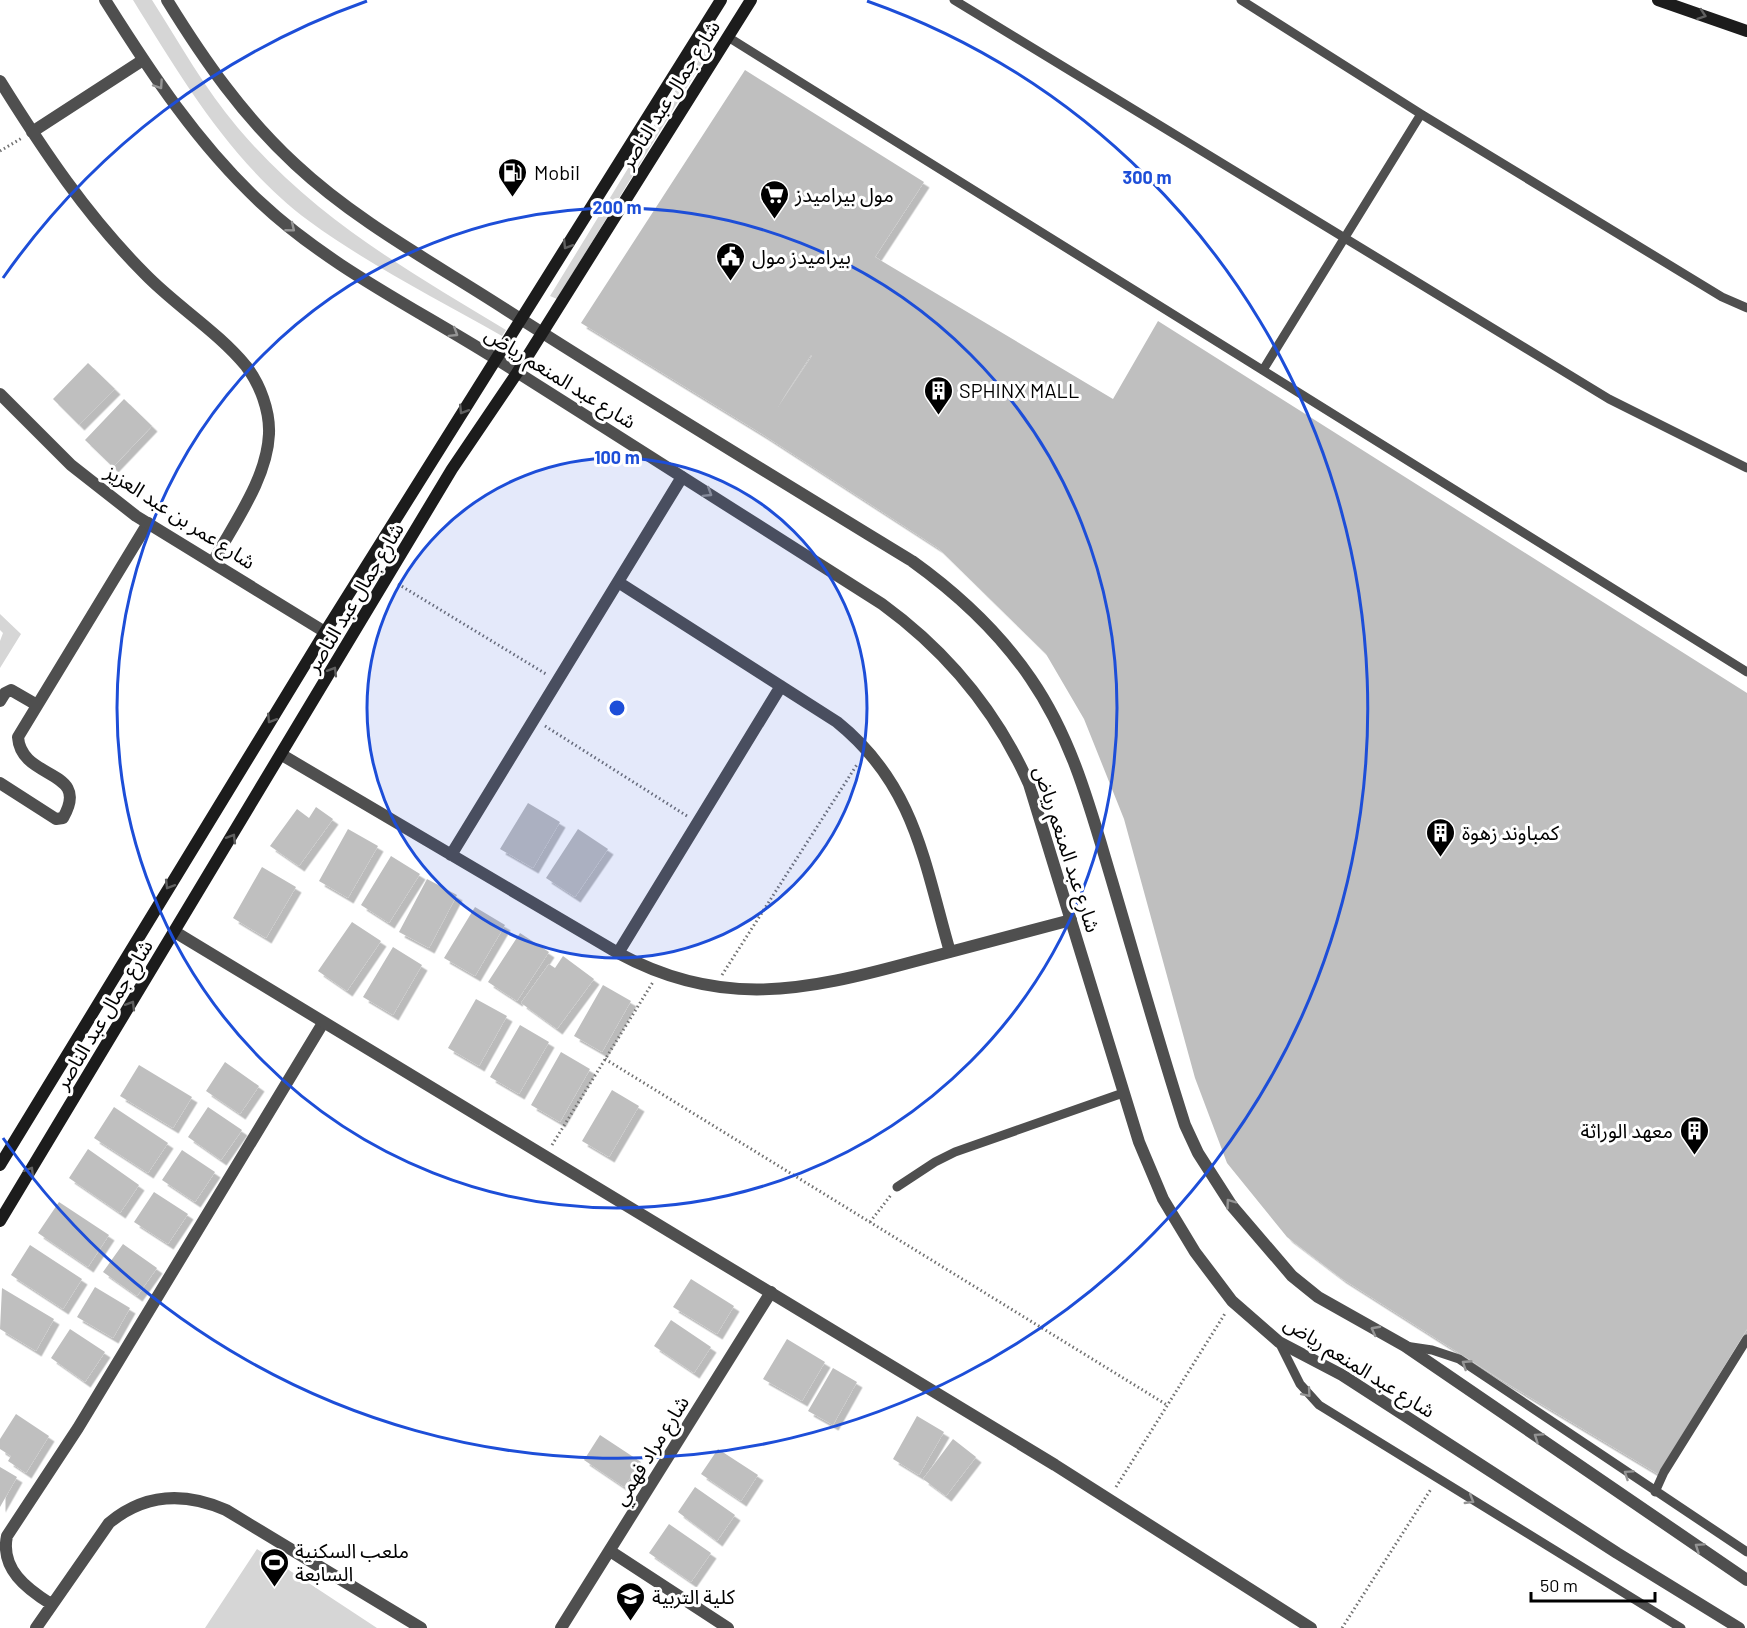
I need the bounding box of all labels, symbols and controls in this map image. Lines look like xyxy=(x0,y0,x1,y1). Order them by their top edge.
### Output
one-way arrow xyxy=(1696,8,1707,21)
street label: شارع جمال عبد الناصر xyxy=(613,15,728,176)
one-way arrow xyxy=(152,78,163,89)
fuel station icon: Mobil xyxy=(497,156,529,198)
place label: Mobil xyxy=(534,160,580,184)
text: 300 m xyxy=(1123,166,1171,188)
supermarket icon: مول بيراميدز xyxy=(758,178,790,220)
place label: مول بيراميدز xyxy=(794,182,894,207)
text: 200 m xyxy=(592,196,642,218)
one-way arrow xyxy=(284,220,295,231)
one-way arrow xyxy=(562,239,574,249)
public building icon: بيراميدز مول xyxy=(715,240,747,282)
place label: بيراميدز مول xyxy=(752,244,851,269)
street label: شارع عبد المنعم رياض xyxy=(479,321,641,436)
one-way arrow xyxy=(448,326,458,338)
building icon: SPHINX MALL xyxy=(922,374,954,416)
place label: SPHINX MALL xyxy=(959,378,1079,402)
one-way arrow xyxy=(460,404,471,415)
text: 100 m xyxy=(594,446,640,468)
street label: شارع عمر بن عبد العزيز xyxy=(99,458,260,577)
one-way arrow xyxy=(702,486,712,498)
street label: شارع جمال عبد الناصر xyxy=(299,518,412,679)
one-way arrow xyxy=(325,667,337,677)
centre of rings xyxy=(607,698,627,718)
one-way arrow xyxy=(267,713,279,723)
street label: شارع عبد المنعم رياض xyxy=(1026,763,1106,936)
building icon: كمباوند زهوة xyxy=(1425,816,1457,858)
place label: كمباوند زهوة xyxy=(1462,820,1560,845)
one-way arrow xyxy=(225,834,237,844)
one-way arrow xyxy=(165,879,177,889)
street label: شارع جمال عبد الناصر xyxy=(48,935,161,1096)
one-way arrow xyxy=(124,1001,136,1011)
building icon: معهد الوراثة xyxy=(1678,1114,1710,1156)
place label: معهد الوراثة xyxy=(1581,1118,1673,1143)
one-way arrow xyxy=(23,1167,35,1177)
one-way arrow xyxy=(1226,1198,1237,1209)
street label: شارع عبد المنعم رياض xyxy=(1278,1310,1440,1425)
one-way arrow xyxy=(1370,1326,1381,1337)
one-way arrow xyxy=(1462,1360,1473,1371)
one-way arrow xyxy=(1300,1386,1311,1397)
street label: شارع مراد فهمي xyxy=(607,1391,697,1512)
one-way arrow xyxy=(1533,1433,1544,1444)
one-way arrow xyxy=(1623,1470,1634,1481)
one-way arrow xyxy=(1464,1492,1474,1504)
place label: ملعب السكنية السابعة xyxy=(295,1538,409,1585)
one-way arrow xyxy=(1694,1543,1705,1554)
sports icon: ملعب السكنية السابعة xyxy=(258,1546,290,1588)
scale bar xyxy=(1531,1565,1656,1603)
text: 50 m xyxy=(1540,1574,1578,1596)
school or university icon: كلية التربية xyxy=(615,1580,647,1622)
place label: كلية التربية xyxy=(652,1584,735,1609)

